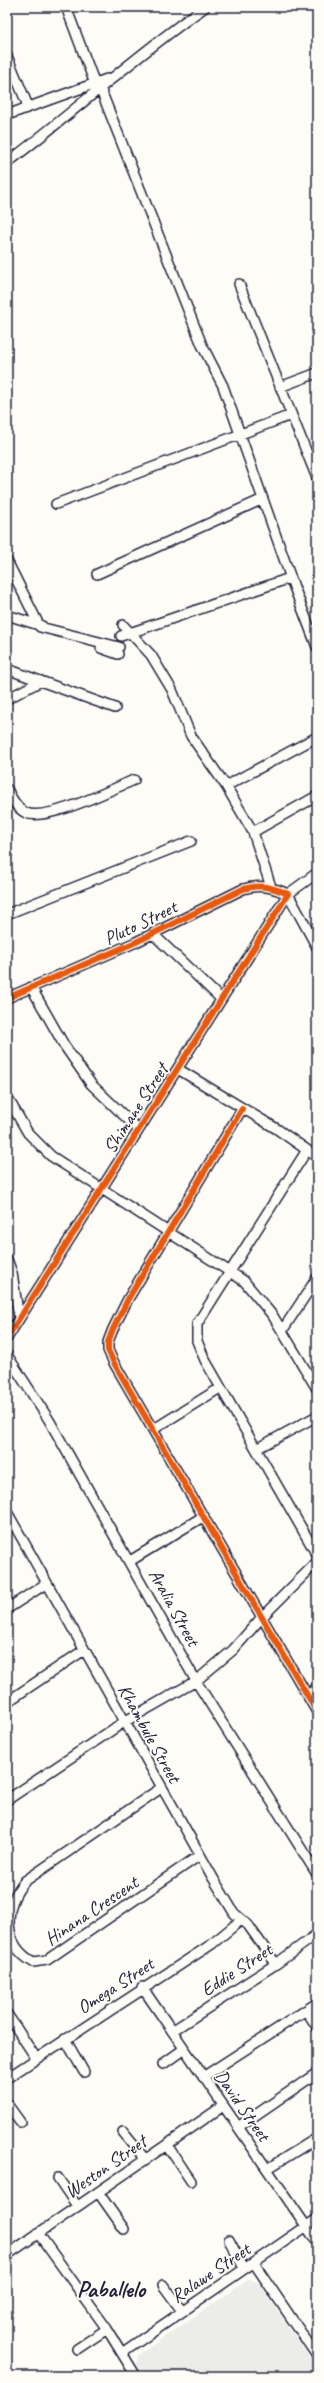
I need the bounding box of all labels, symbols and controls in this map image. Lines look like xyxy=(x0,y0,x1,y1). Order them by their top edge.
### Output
street label: Pluto Street xyxy=(100,894,182,951)
street label: Shimane Street xyxy=(98,1057,175,1158)
street label: Aralia Street xyxy=(143,1565,206,1652)
street label: Khambule Street xyxy=(112,1680,187,1788)
street label: Hinana Crescent xyxy=(40,1870,144,1951)
street label: Eddie Street xyxy=(196,1937,278,2002)
street label: Omega Street xyxy=(73,1951,160,2019)
street label: David Street xyxy=(209,2065,276,2147)
street label: Weston Street xyxy=(60,2128,153,2204)
street label: Ralawe Street xyxy=(166,2237,256,2308)
district label: Paballelo xyxy=(77,2275,147,2304)

